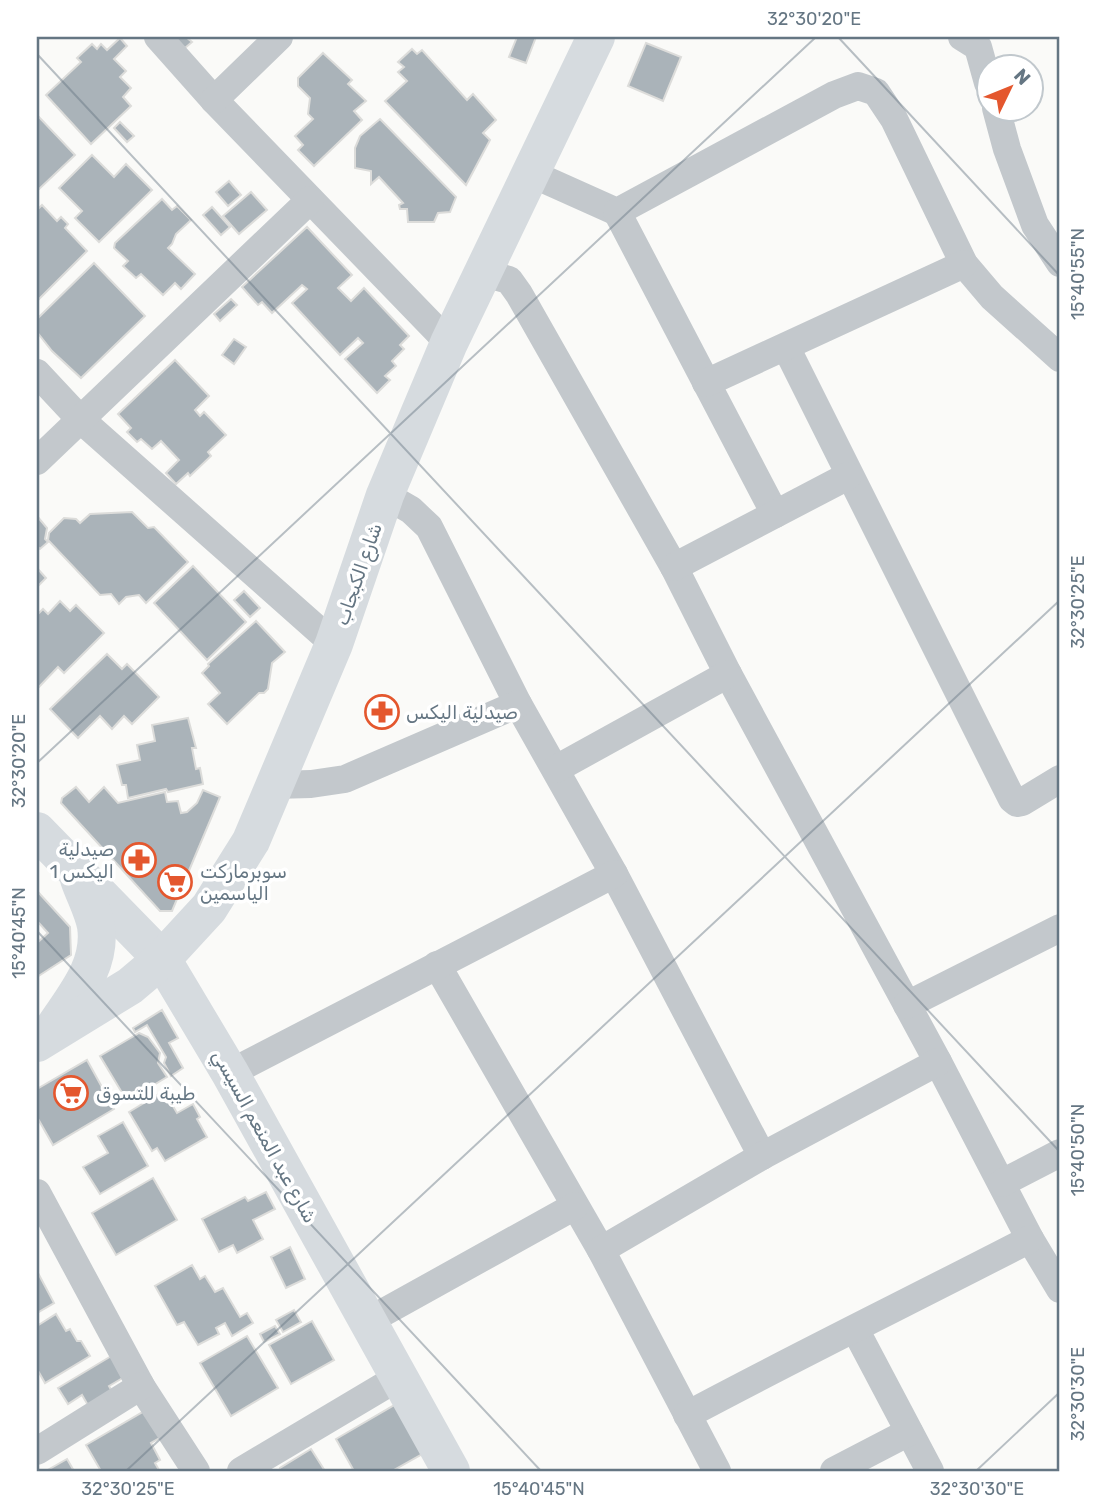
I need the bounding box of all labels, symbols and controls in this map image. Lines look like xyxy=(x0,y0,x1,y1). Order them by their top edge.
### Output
text: 32°30'20"E xyxy=(767,8,861,30)
north arrow xyxy=(974,52,1044,122)
text: N xyxy=(1009,64,1035,90)
text: 15°40'55"N xyxy=(1067,228,1089,320)
street label: شارع الكبجاب xyxy=(330,520,389,629)
text: 32°30'25"E xyxy=(1067,555,1089,649)
pharmacy icon: صيدلية اليكس xyxy=(363,693,401,731)
place label: صيدلية اليكس xyxy=(406,701,518,724)
text: 32°30'20"E xyxy=(8,714,30,808)
place label: صيدلية اليكس 1 xyxy=(50,838,114,883)
pharmacy icon: صيدلية اليكس 1 xyxy=(120,841,158,879)
place label: سوبرماركت الياسمين xyxy=(200,860,287,905)
supermarket icon: سوبرماركت الياسمين xyxy=(156,863,194,901)
text: 15°40'45"N xyxy=(8,887,30,979)
street label: شارع عبد المنعم السيسي xyxy=(205,1046,322,1228)
supermarket icon: طيبة للتسوق xyxy=(52,1074,90,1112)
place label: طيبة للتسوق xyxy=(96,1082,195,1105)
text: 15°40'50"N xyxy=(1067,1104,1089,1196)
text: 32°30'30"E xyxy=(1067,1347,1089,1441)
text: 32°30'25"E xyxy=(81,1478,175,1500)
text: 15°40'45"N xyxy=(493,1478,585,1500)
text: 32°30'30"E xyxy=(930,1478,1024,1500)

